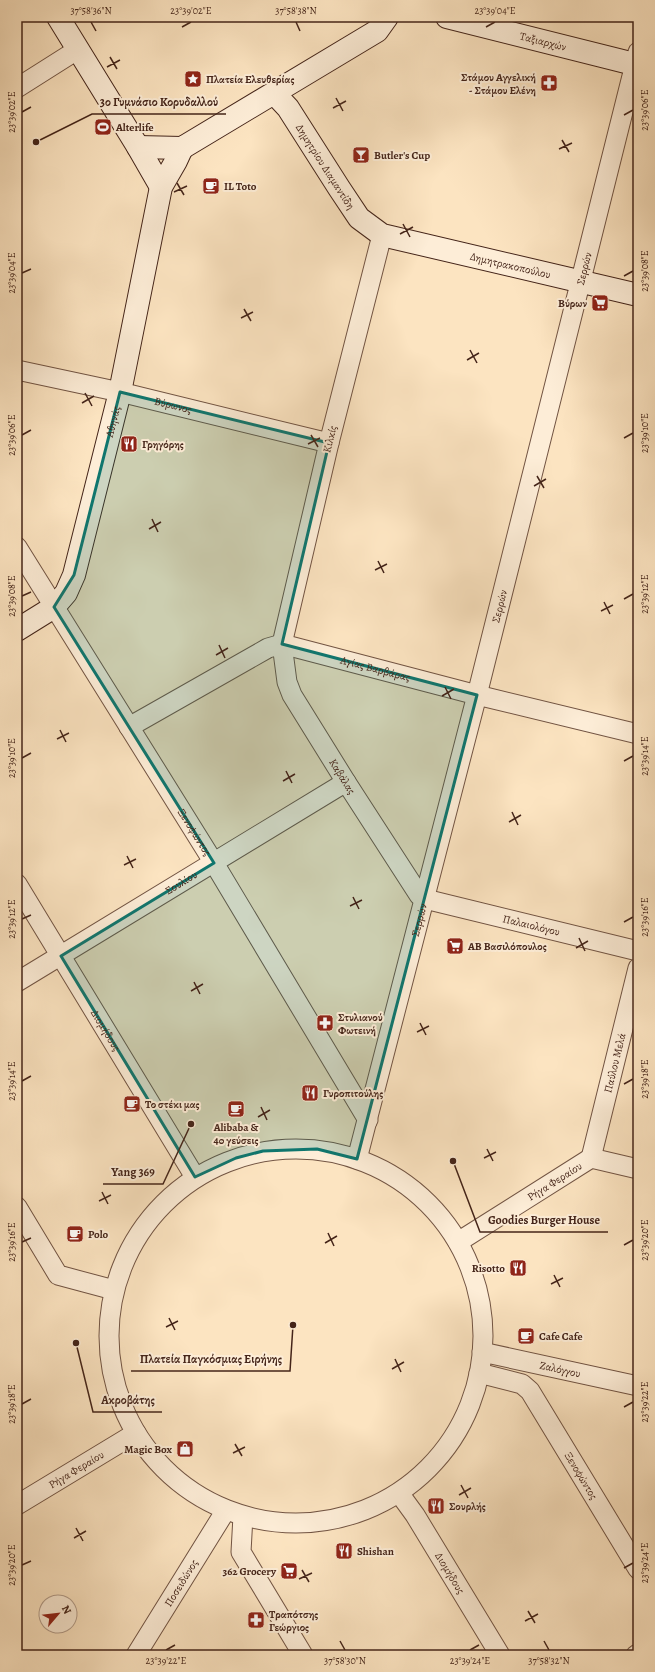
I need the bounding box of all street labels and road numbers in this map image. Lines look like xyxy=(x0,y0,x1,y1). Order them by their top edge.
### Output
street label: Ταξιαρχών xyxy=(518,28,568,54)
street label: Δημητρίου Διαμαντίδη xyxy=(292,121,359,212)
street label: Δημητρακοπούλου xyxy=(469,248,552,282)
street label: Σερρών xyxy=(572,250,595,286)
street label: Βύρωνος xyxy=(153,393,193,417)
street label: Αθηνάς xyxy=(101,404,124,440)
street label: Κιλκίς xyxy=(319,424,341,454)
street label: Σερρών xyxy=(488,588,511,624)
street label: Αγίας Βαρβάρας xyxy=(338,652,412,685)
street label: Καβάλας xyxy=(326,756,359,797)
street label: Ξενοφώντος xyxy=(174,806,215,859)
street label: Σουλίου xyxy=(162,867,200,898)
street label: Σερρών xyxy=(407,901,430,938)
street label: Παλαιολόγου xyxy=(501,911,562,939)
street label: Διομήδους xyxy=(87,1007,124,1054)
street label: Παύλου Μελά xyxy=(600,1031,629,1094)
street label: Ρήγα Φεραίου xyxy=(524,1158,585,1204)
street label: Ζαλόγγου xyxy=(538,1357,582,1381)
street label: Ρήγα Φεραίου xyxy=(46,1447,107,1492)
street label: Ξενοφώντος xyxy=(561,1449,602,1502)
street label: Διομήδους xyxy=(432,1549,469,1597)
street label: Ποσειδώνος xyxy=(160,1556,201,1609)

